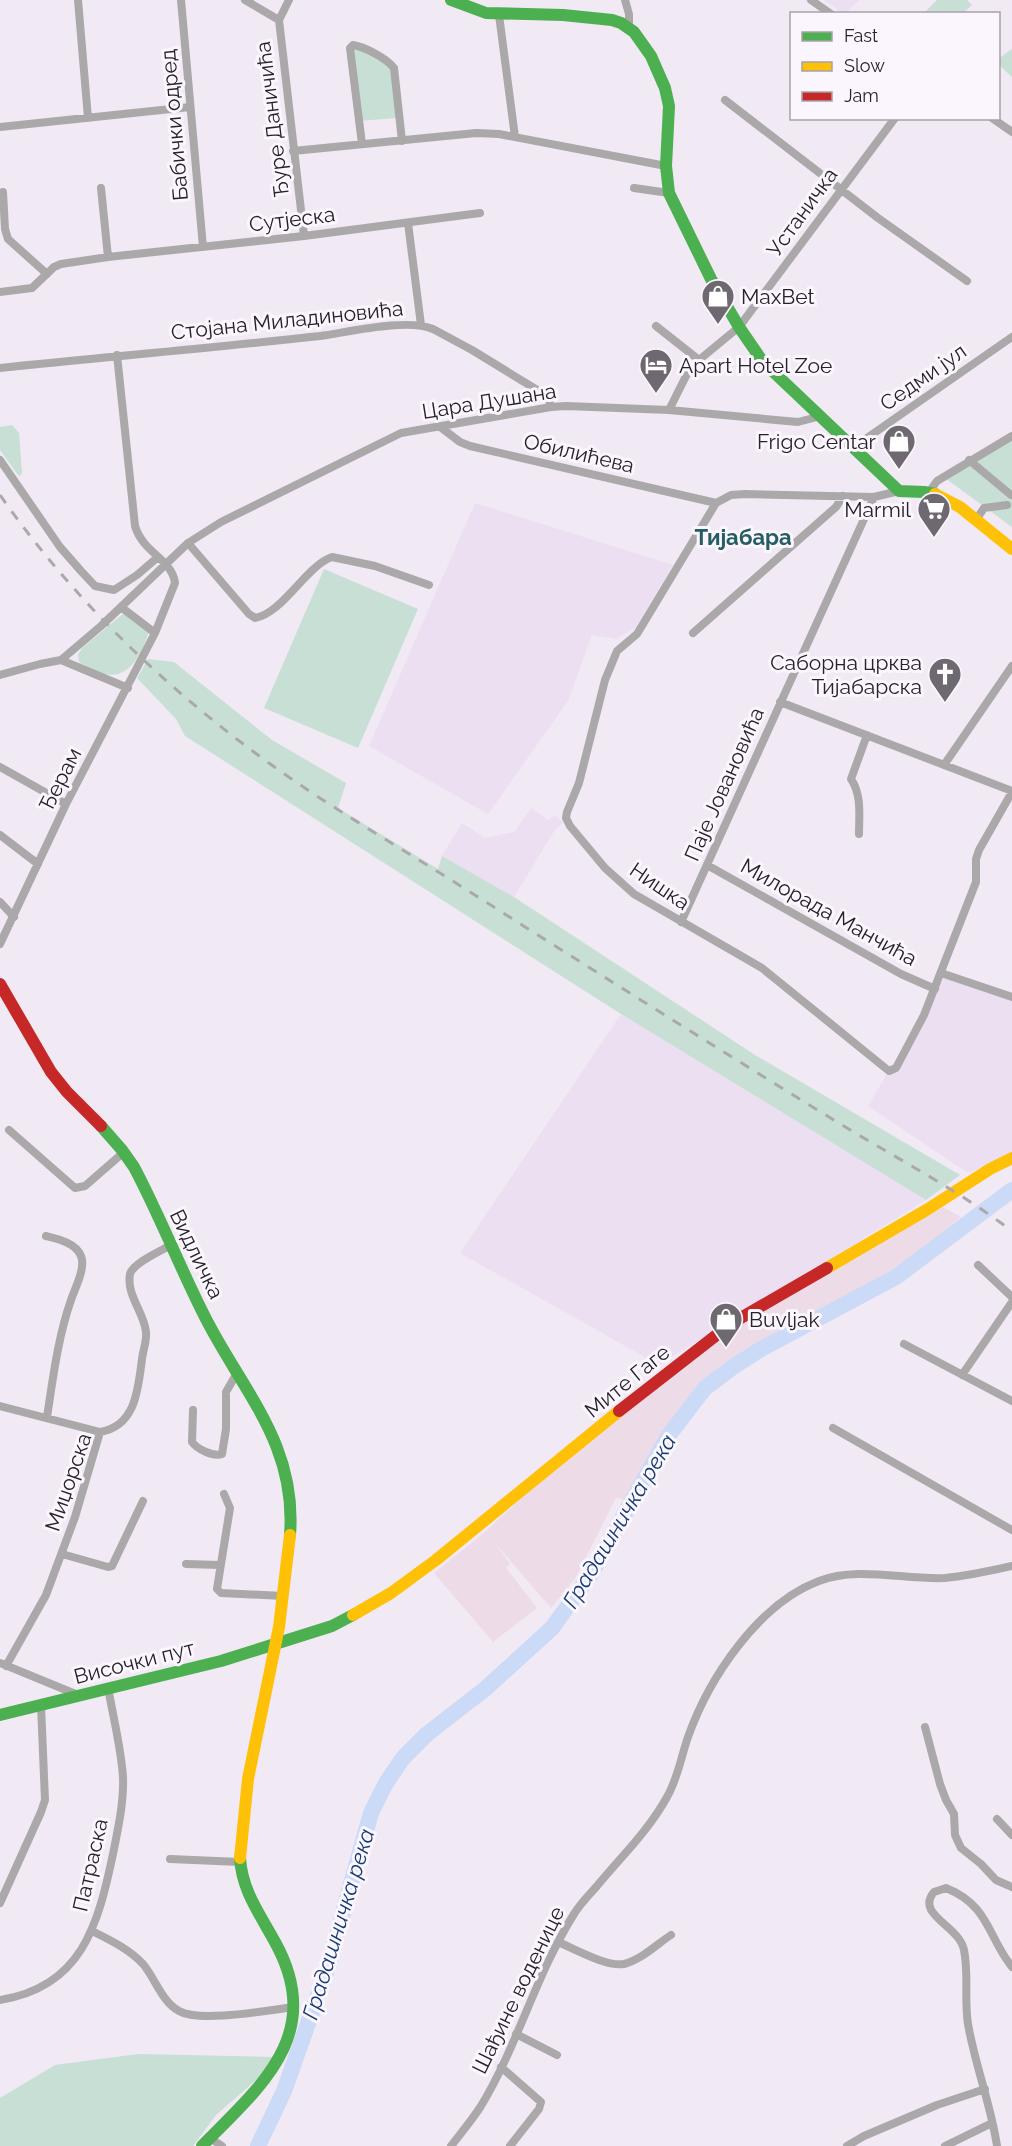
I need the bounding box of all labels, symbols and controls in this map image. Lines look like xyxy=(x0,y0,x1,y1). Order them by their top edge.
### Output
legend xyxy=(790,12,1000,120)
text: Fast xyxy=(844,25,878,46)
street label: Ђуре Даничића xyxy=(250,40,294,198)
street label: Бабички одред xyxy=(155,48,193,202)
text: Slow xyxy=(844,55,885,76)
text: Jam xyxy=(844,85,879,106)
street label: Устаничка xyxy=(761,163,843,261)
street label: Сутјеска xyxy=(247,201,337,237)
shop icon: MaxBet xyxy=(700,278,736,325)
place label: MaxBet xyxy=(741,284,815,309)
street label: Стојана Миладиновића xyxy=(170,295,404,345)
street label: Седми јул xyxy=(875,338,971,416)
hotel icon: Apart Hotel Zoe xyxy=(638,347,674,394)
place label: Apart Hotel Zoe xyxy=(679,353,832,378)
street label: Цара Душана xyxy=(420,378,558,424)
shop icon: Frigo Centar xyxy=(881,423,917,470)
street label: Обилићева xyxy=(521,428,637,478)
place label: Frigo Centar xyxy=(757,429,877,454)
supermarket icon: Marmil xyxy=(916,491,952,538)
place label: Marmil xyxy=(844,497,911,522)
district label: Тијабара xyxy=(694,524,792,550)
place label: Саборна црква Тијабарска xyxy=(770,650,922,699)
church icon: Саборна црква Тијабарска xyxy=(927,656,963,703)
street label: Паје Јовановића xyxy=(679,703,769,865)
street label: Ђерам xyxy=(34,744,86,814)
street label: Милорада Манчића xyxy=(736,853,922,971)
street label: Нишка xyxy=(625,857,695,915)
street label: Видличка xyxy=(165,1205,229,1303)
shop icon: Buvljak xyxy=(708,1301,744,1348)
place label: Buvljak xyxy=(749,1307,820,1332)
street label: Мите Гаге xyxy=(580,1339,674,1423)
street label: Миџорска xyxy=(40,1430,96,1534)
water label: Градашничка река xyxy=(557,1430,681,1612)
street label: Височки пут xyxy=(71,1635,197,1689)
street label: Патраска xyxy=(67,1816,113,1914)
water label: Градашничка река xyxy=(297,1826,379,2022)
street label: Шађине воденице xyxy=(467,1902,569,2078)

